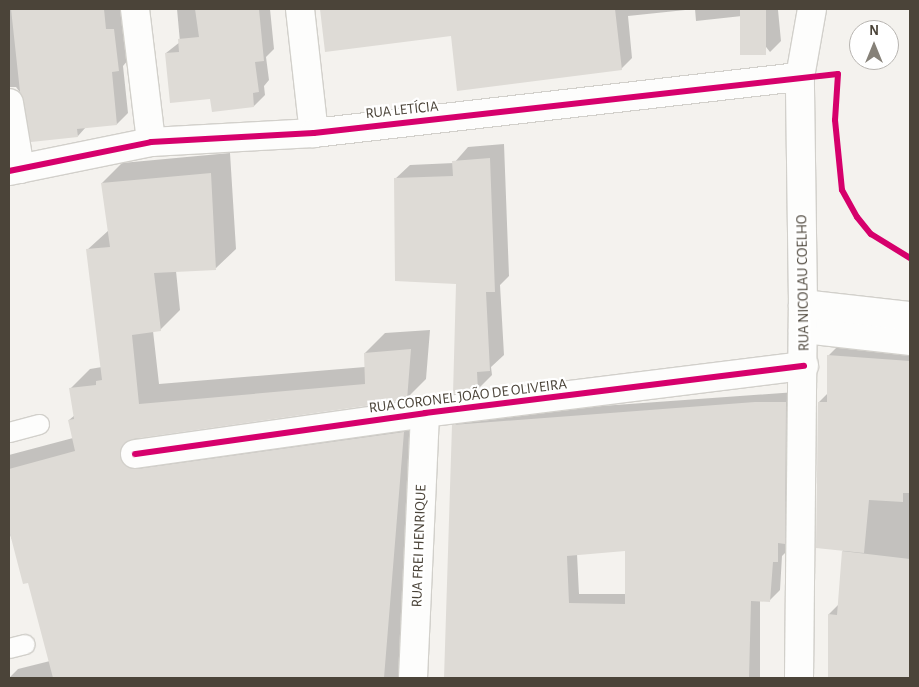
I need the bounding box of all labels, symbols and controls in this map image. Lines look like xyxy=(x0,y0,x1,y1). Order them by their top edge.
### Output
north arrow xyxy=(849,20,899,70)
text: N xyxy=(869,24,879,38)
street label: RUA LETÍCIA xyxy=(365,97,439,123)
street label: RUA NICOLAU COELHO xyxy=(793,215,813,351)
street label: RUA CORONEL JOÃO DE OLIVEIRA xyxy=(368,375,568,417)
street label: RUA FREI HENRIQUE xyxy=(408,484,430,608)

